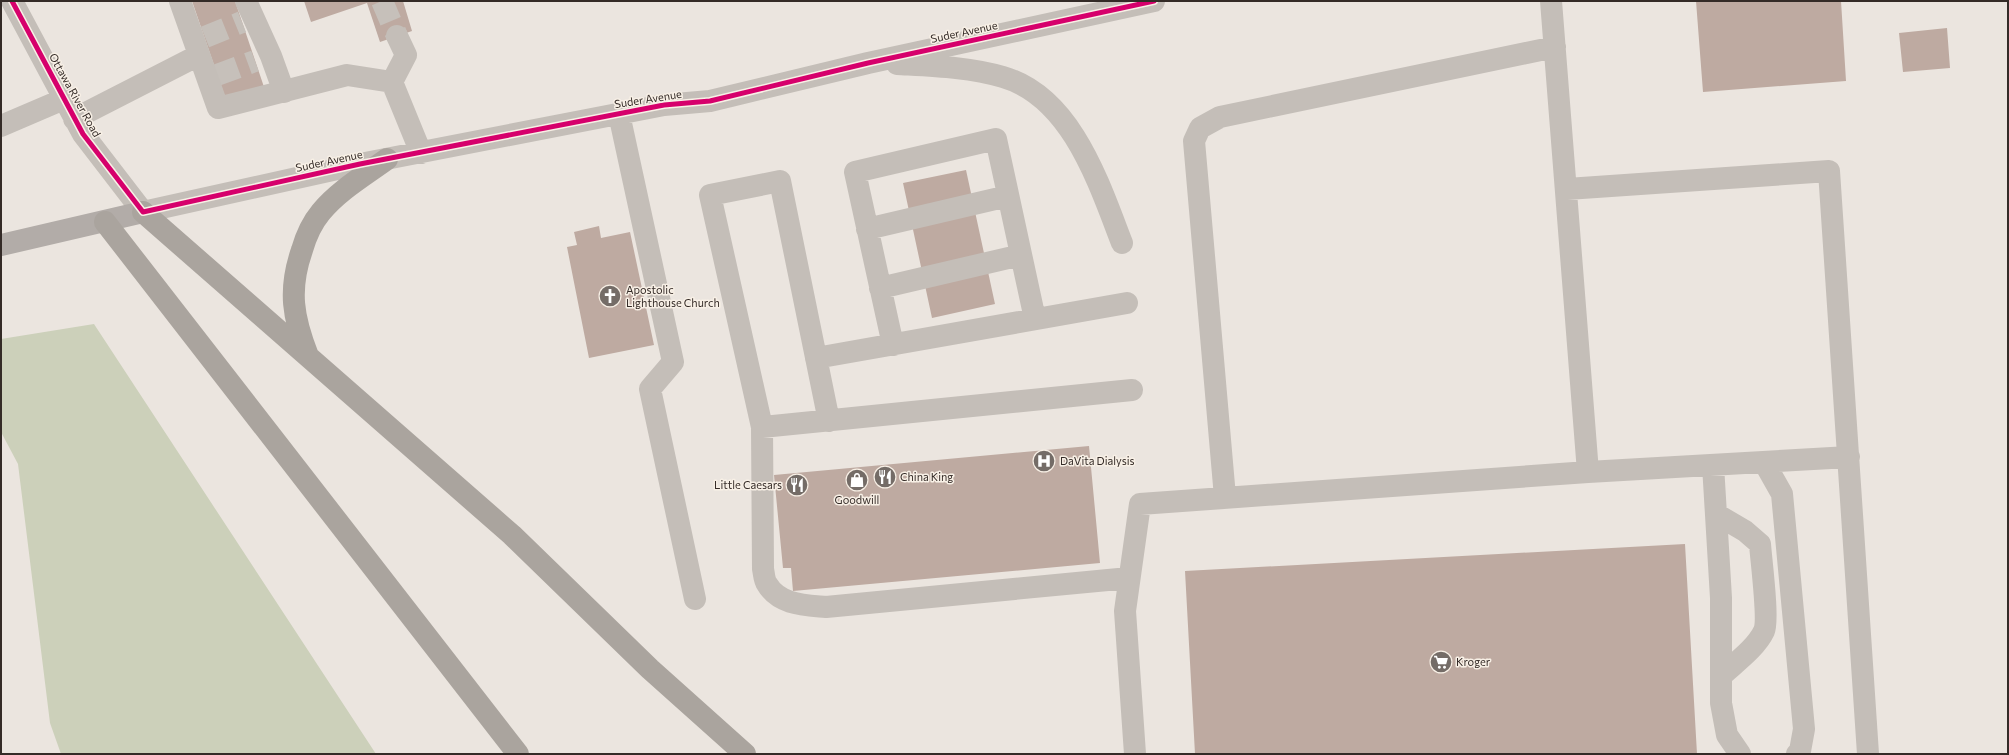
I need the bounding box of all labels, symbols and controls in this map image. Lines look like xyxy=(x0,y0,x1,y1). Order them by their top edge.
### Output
street label: Suder Avenue xyxy=(929,18,999,45)
street label: Ottawa River Road xyxy=(47,51,104,139)
street label: Suder Avenue xyxy=(613,87,683,110)
street label: Suder Avenue xyxy=(294,147,364,174)
church icon: Apostolic Lighthouse Church xyxy=(597,283,623,309)
place label: Apostolic Lighthouse Church xyxy=(626,283,720,309)
hospital icon: DaVita Dialysis xyxy=(1031,448,1057,474)
place label: DaVita Dialysis xyxy=(1060,454,1135,467)
restaurant icon: China King xyxy=(872,464,898,490)
shop icon: Goodwill xyxy=(844,467,870,493)
place label: China King xyxy=(900,470,953,483)
restaurant icon: Little Caesars xyxy=(784,472,810,498)
place label: Little Caesars xyxy=(714,478,782,491)
place label: Goodwill xyxy=(835,493,879,506)
supermarket icon: Kroger xyxy=(1428,649,1454,675)
place label: Kroger xyxy=(1456,655,1491,668)

